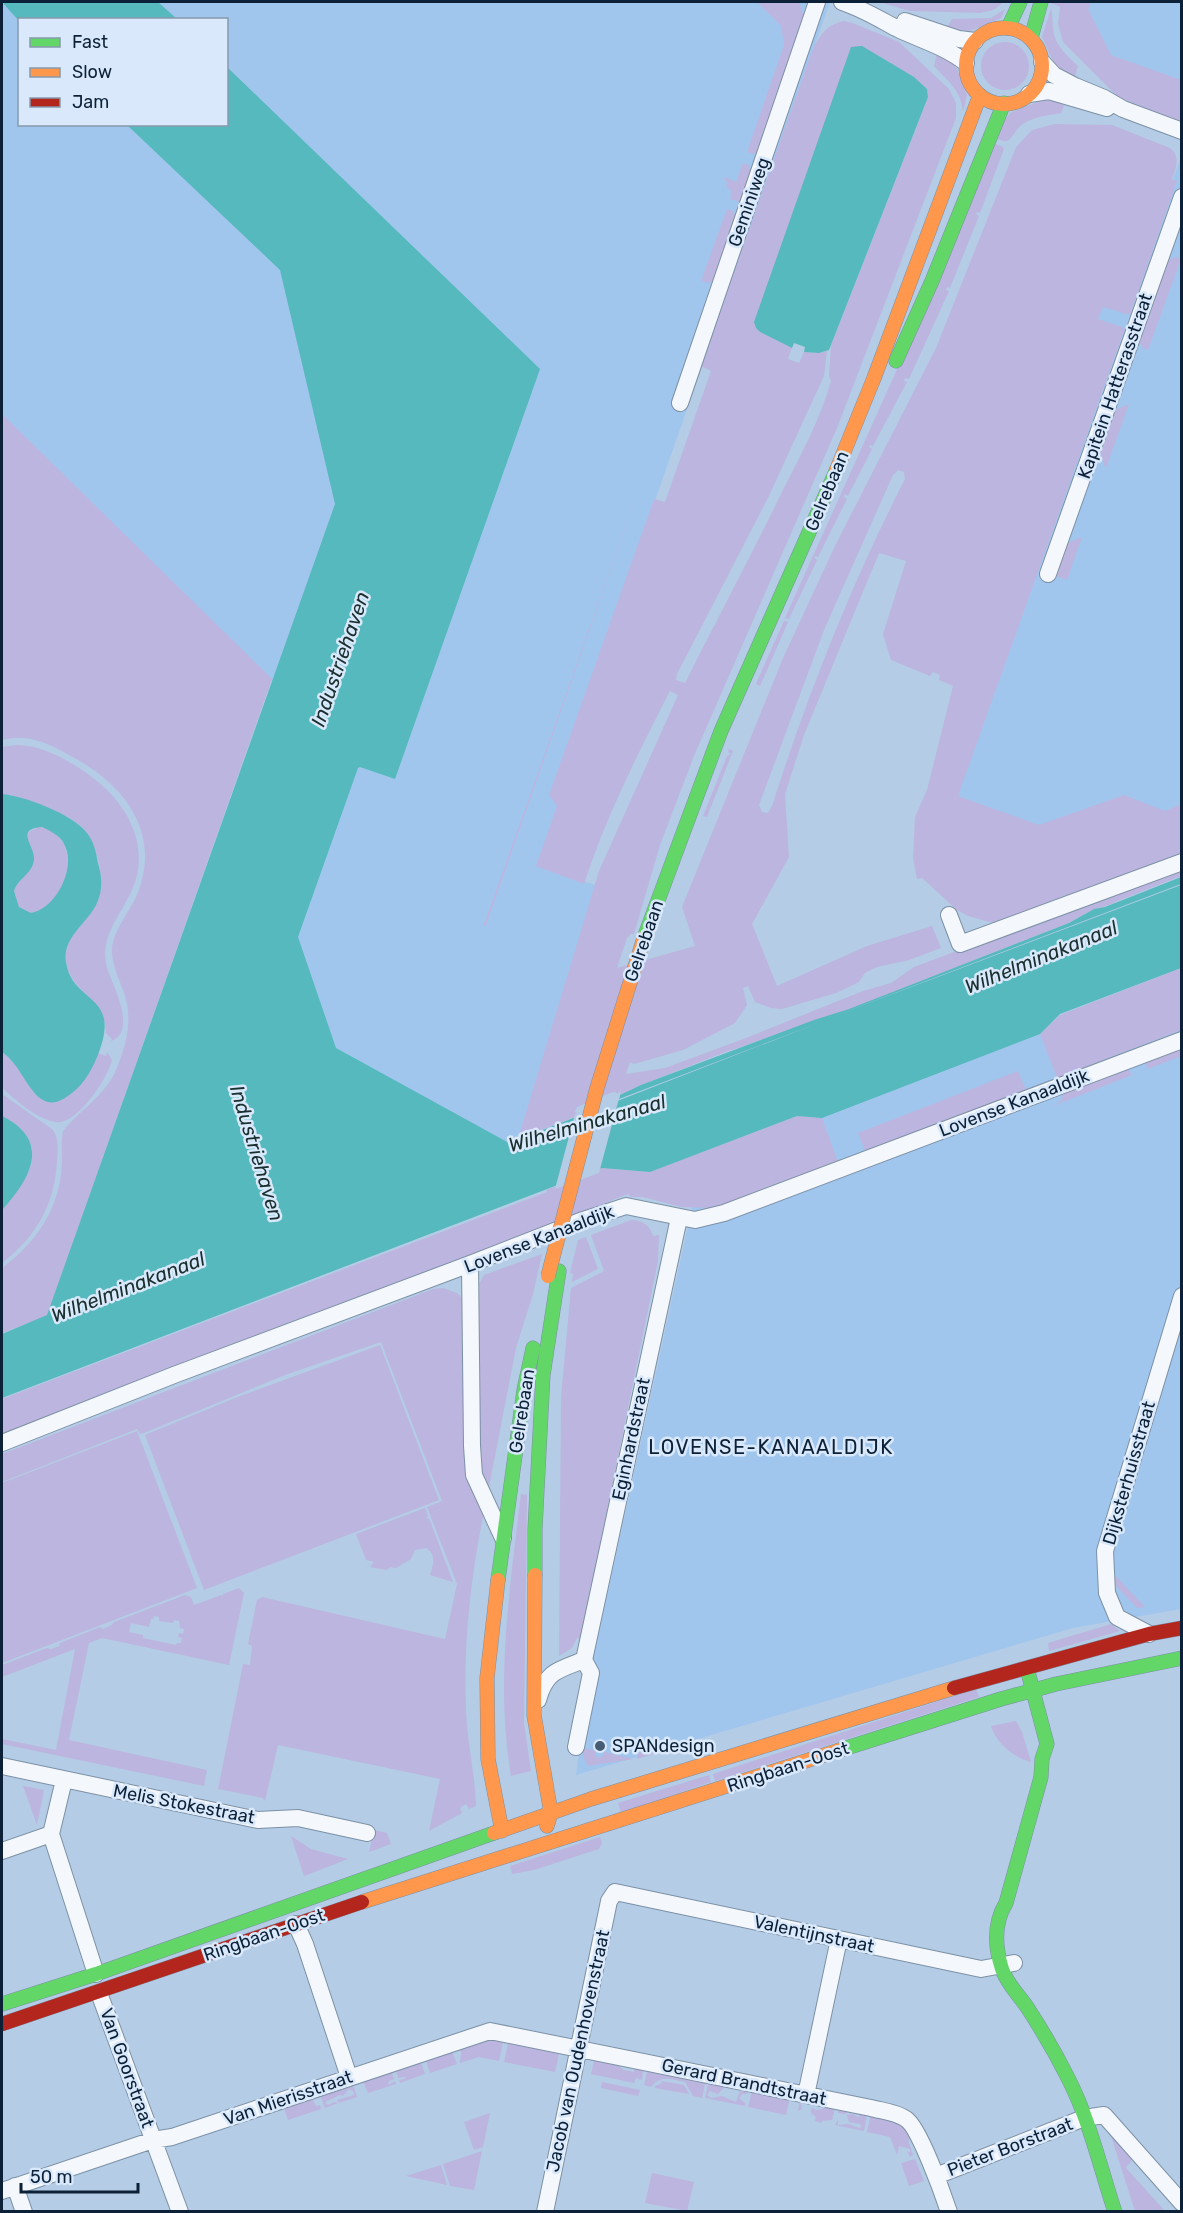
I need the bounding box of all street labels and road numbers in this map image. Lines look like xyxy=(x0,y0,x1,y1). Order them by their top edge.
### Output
street label: Geminiweg xyxy=(723,154,775,250)
street label: Kapitein Hatterasstraat xyxy=(1073,290,1157,482)
street label: Gelrebaan xyxy=(800,448,854,534)
street label: Gelrebaan xyxy=(620,897,668,985)
street label: Lovense Kanaaldijk xyxy=(936,1064,1093,1142)
street label: Lovense Kanaaldijk xyxy=(461,1200,618,1278)
street label: Gelrebaan xyxy=(504,1367,540,1455)
street label: Eginhardstraat xyxy=(607,1376,655,1502)
street label: Dijksterhuisstraat xyxy=(1098,1399,1160,1547)
street label: Ringbaan-Oost xyxy=(724,1737,852,1797)
street label: Melis Stokestraat xyxy=(111,1779,257,1829)
street label: Ringbaan-Oost xyxy=(201,1904,327,1966)
street label: Valentijnstraat xyxy=(752,1911,876,1957)
street label: Jacob van Oudenhovenstraat xyxy=(542,1928,614,2174)
street label: Van Goorstraat xyxy=(95,2005,159,2131)
street label: Gerard Brandtstraat xyxy=(660,2054,828,2110)
street label: Van Mierisstraat xyxy=(221,2066,355,2130)
street label: Pieter Borstraat xyxy=(944,2113,1076,2181)

